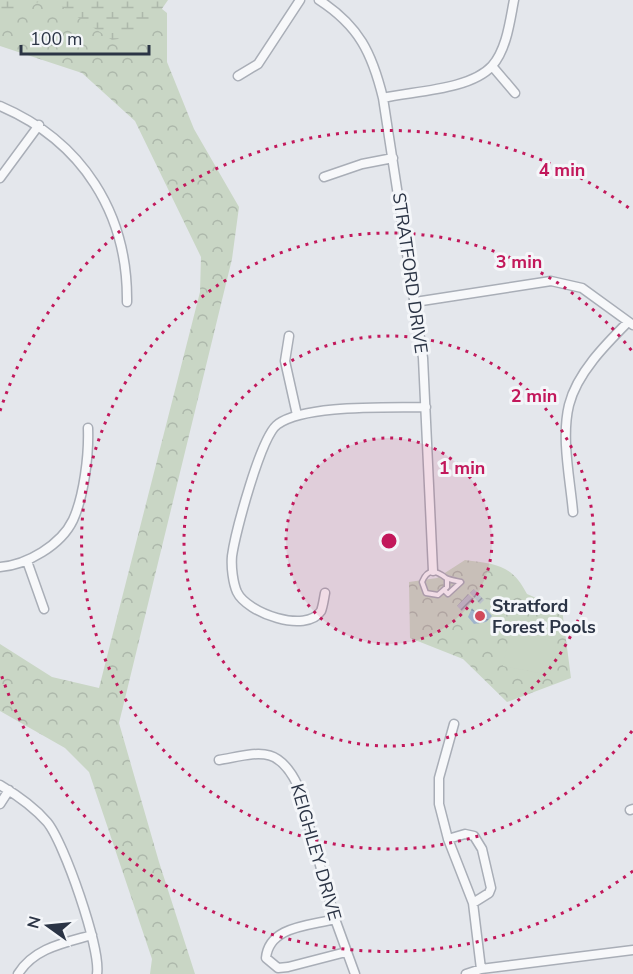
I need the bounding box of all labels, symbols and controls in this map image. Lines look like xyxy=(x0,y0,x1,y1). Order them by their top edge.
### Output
scale bar xyxy=(21,18,148,56)
text: 100 m xyxy=(30,27,82,51)
text: 4 min xyxy=(539,158,585,182)
street label: STRATFORD DRIVE xyxy=(387,191,433,355)
text: 3 min xyxy=(496,250,542,274)
text: 2 min xyxy=(511,384,557,408)
text: 1 min xyxy=(439,456,485,480)
centre of rings xyxy=(379,531,399,551)
place label: Stratford Forest Pools xyxy=(492,594,596,639)
marker: Stratford Forest Pools xyxy=(473,609,487,623)
street label: KEIGHLEY DRIVE xyxy=(285,781,347,923)
north arrow xyxy=(18,896,78,956)
text: N xyxy=(22,914,47,931)

